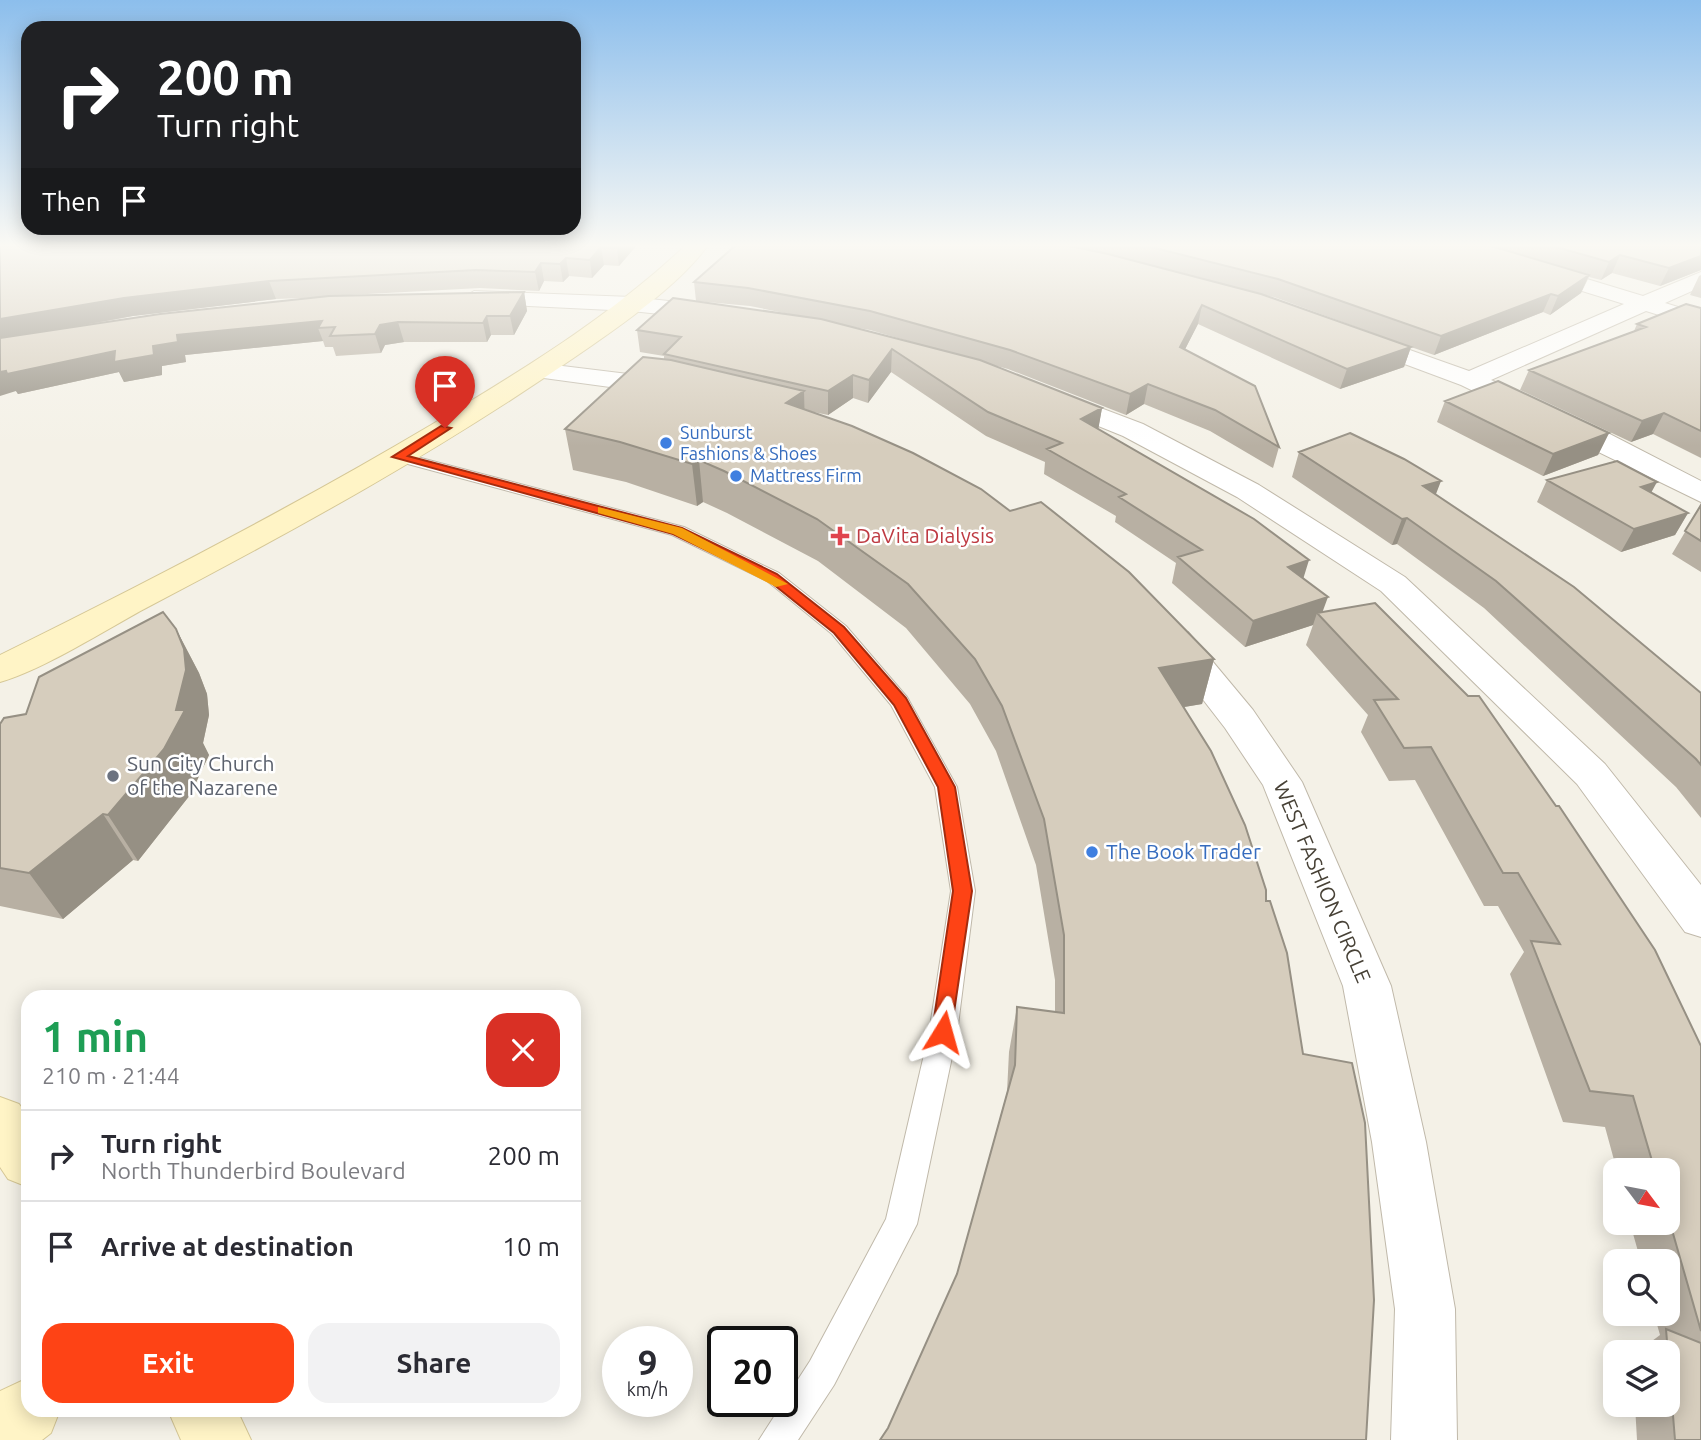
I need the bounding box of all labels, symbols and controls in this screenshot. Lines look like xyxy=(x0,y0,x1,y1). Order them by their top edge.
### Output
icon: right xyxy=(42,49,133,140)
text: 200 m xyxy=(157,49,294,104)
text: Turn right xyxy=(157,107,299,143)
icon: arrive xyxy=(115,182,153,220)
text: Then xyxy=(42,187,101,216)
pin xyxy=(415,356,475,428)
icon: arrive xyxy=(426,367,464,405)
place label: Sunburst Fashions & Shoes xyxy=(680,422,817,463)
marker: Sunburst Fashions & Shoes xyxy=(658,435,674,451)
place label: Mattress Firm xyxy=(750,465,862,485)
marker: Mattress Firm xyxy=(728,468,744,484)
place label: DaVita Dialysis xyxy=(856,523,994,547)
marker: DaVita Dialysis xyxy=(830,526,850,546)
place label: Sun City Church of the Nazarene xyxy=(127,751,278,799)
marker: Sun City Church of the Nazarene xyxy=(105,768,121,784)
street label: WEST FASHION CIRCLE xyxy=(1270,777,1376,986)
place label: The Book Trader xyxy=(1106,839,1261,863)
marker: The Book Trader xyxy=(1084,844,1100,860)
position arrow xyxy=(906,995,980,1069)
text: 1 min xyxy=(42,1013,148,1060)
button: close xyxy=(486,1013,560,1087)
text: 210 m · 21:44 xyxy=(42,1063,180,1088)
text: Turn right xyxy=(101,1129,222,1158)
icon: right xyxy=(42,1137,80,1175)
text: 200 m xyxy=(488,1141,560,1170)
text: North Thunderbird Boulevard xyxy=(101,1158,406,1183)
north arrow xyxy=(1603,1158,1680,1236)
map controls xyxy=(1603,1158,1680,1417)
icon: arrive xyxy=(42,1228,80,1266)
text: Arrive at destination xyxy=(101,1232,354,1261)
text: 10 m xyxy=(502,1232,560,1261)
button: search xyxy=(1603,1249,1680,1326)
button: Exit xyxy=(42,1323,294,1403)
button: Share xyxy=(308,1323,560,1403)
speed limit sign: 20 xyxy=(707,1326,798,1417)
button: layers xyxy=(1603,1340,1680,1417)
text: 9 xyxy=(638,1342,657,1382)
text: km/h xyxy=(627,1379,668,1399)

